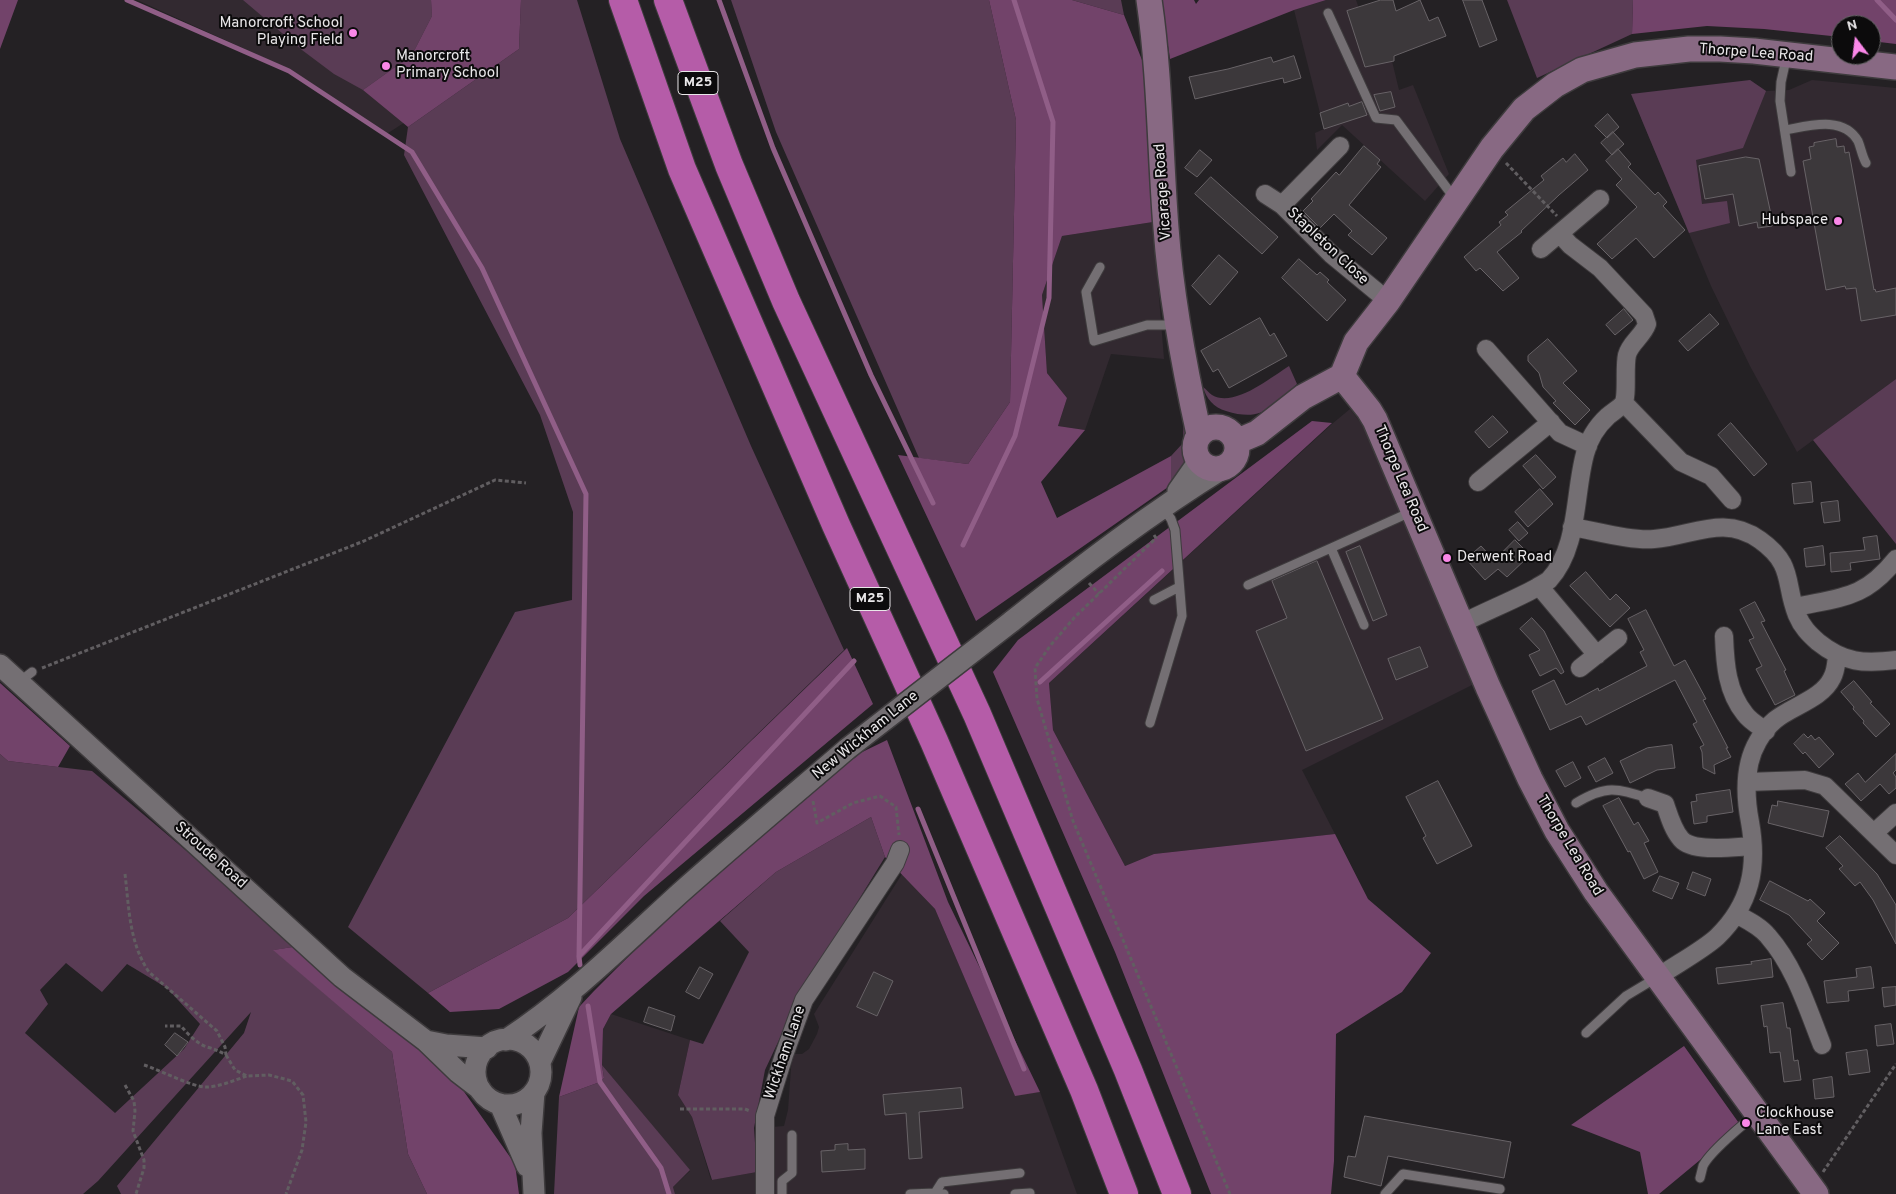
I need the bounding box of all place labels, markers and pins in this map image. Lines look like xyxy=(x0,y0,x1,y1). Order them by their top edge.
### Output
place label: Manorcroft School Playing Field xyxy=(220,15,343,50)
marker: Manorcroft School Playing Field xyxy=(347,27,359,39)
place label: Manorcroft Primary School xyxy=(396,48,499,83)
marker: Manorcroft Primary School xyxy=(380,60,392,72)
place label: Hubspace xyxy=(1761,212,1828,230)
marker: Hubspace xyxy=(1832,215,1844,227)
place label: Derwent Road xyxy=(1457,549,1552,567)
marker: Derwent Road xyxy=(1441,552,1453,564)
place label: Clockhouse Lane East xyxy=(1756,1105,1834,1140)
marker: Clockhouse Lane East xyxy=(1740,1117,1752,1129)

